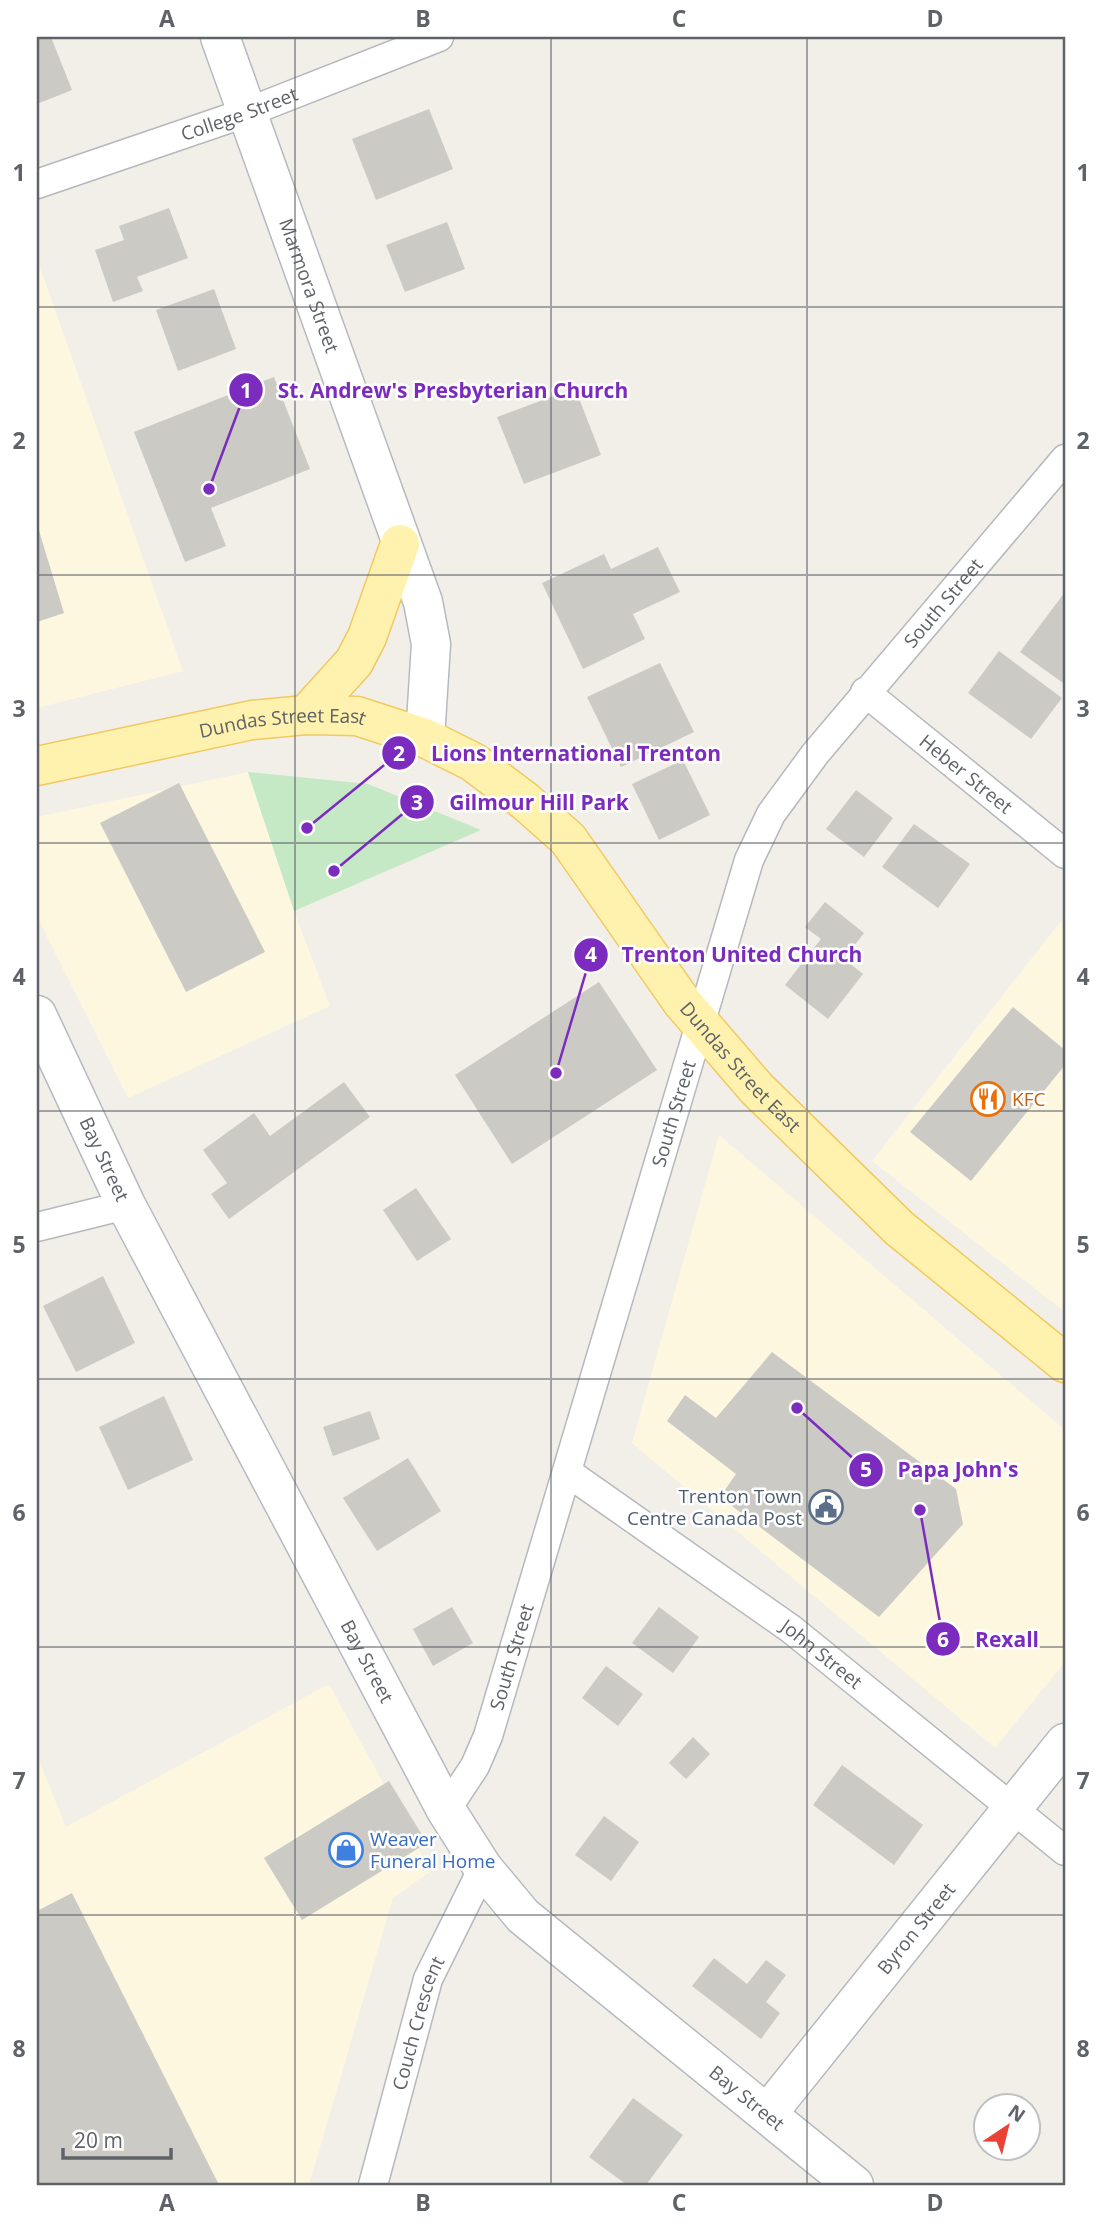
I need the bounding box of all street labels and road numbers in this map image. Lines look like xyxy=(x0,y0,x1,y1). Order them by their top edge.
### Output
street label: College Street xyxy=(177,81,302,147)
street label: Marmora Street xyxy=(273,215,345,356)
street label: South Street xyxy=(898,552,989,653)
street label: Dundas Street East xyxy=(196,702,370,744)
street label: Heber Street xyxy=(914,728,1018,820)
street label: Dundas Street East xyxy=(674,996,807,1138)
street label: South Street xyxy=(645,1057,702,1170)
street label: Bay Street xyxy=(73,1113,135,1206)
street label: South Street xyxy=(483,1600,540,1713)
street label: John Street xyxy=(774,1612,868,1695)
street label: Bay Street xyxy=(335,1615,400,1708)
street label: Byron Street xyxy=(871,1877,961,1980)
street label: Couch Crescent xyxy=(386,1952,450,2093)
street label: Bay Street xyxy=(704,2059,790,2137)

